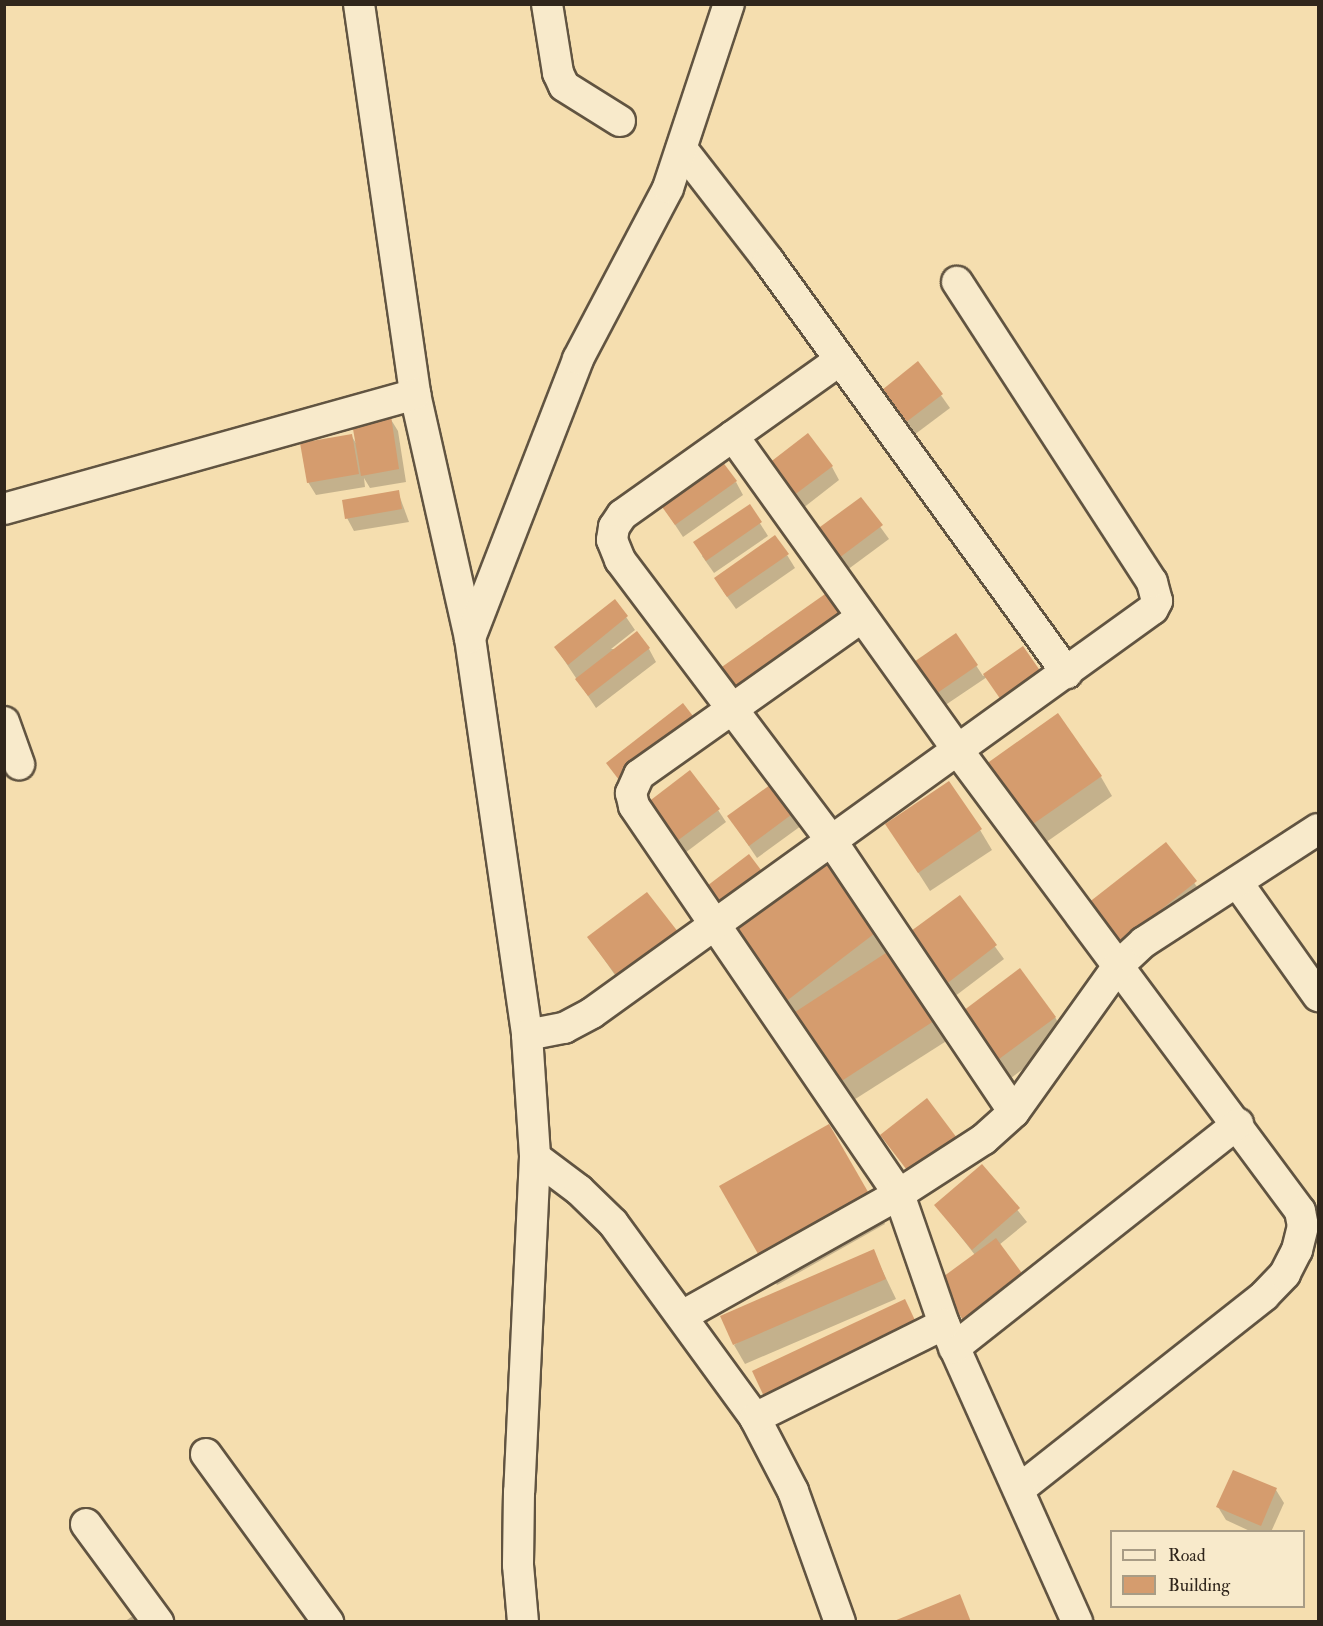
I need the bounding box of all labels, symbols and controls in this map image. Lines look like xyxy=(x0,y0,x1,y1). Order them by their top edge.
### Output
legend xyxy=(1110,1530,1305,1608)
text: Road xyxy=(1168,1544,1206,1567)
text: Building xyxy=(1168,1574,1230,1597)

